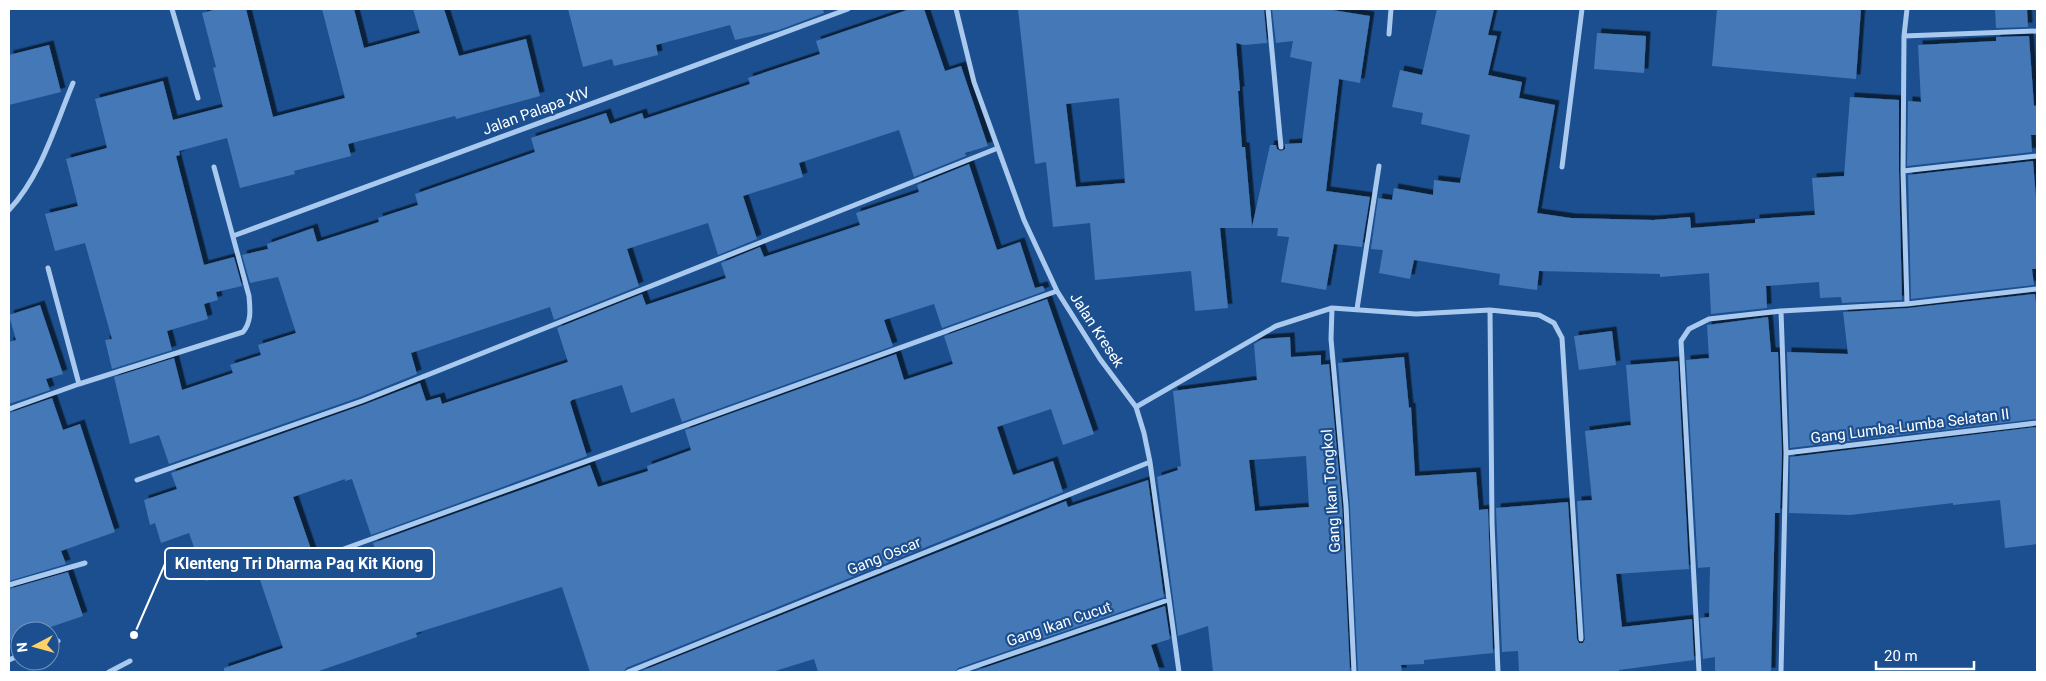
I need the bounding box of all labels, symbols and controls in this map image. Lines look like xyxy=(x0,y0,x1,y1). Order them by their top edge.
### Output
street label: Jalan Palapa XIV xyxy=(480,83,593,139)
street label: Jalan Kresek xyxy=(1066,289,1128,371)
street label: Gang Lumba-Lumba Selatan II xyxy=(1810,405,2010,447)
street label: Gang Ikan Tongkol xyxy=(1318,429,1344,553)
street label: Gang Oscar xyxy=(844,533,924,579)
callout: Klenteng Tri Dharma Paq Kit Kiong xyxy=(165,548,434,579)
text: Klenteng Tri Dharma Paq Kit Kiong xyxy=(175,554,423,573)
street label: Gang Ikan Cucut xyxy=(1004,598,1114,650)
north arrow xyxy=(10,621,60,671)
scale bar xyxy=(1876,638,1974,670)
text: N xyxy=(14,642,31,653)
text: 20 m xyxy=(1884,647,1918,665)

